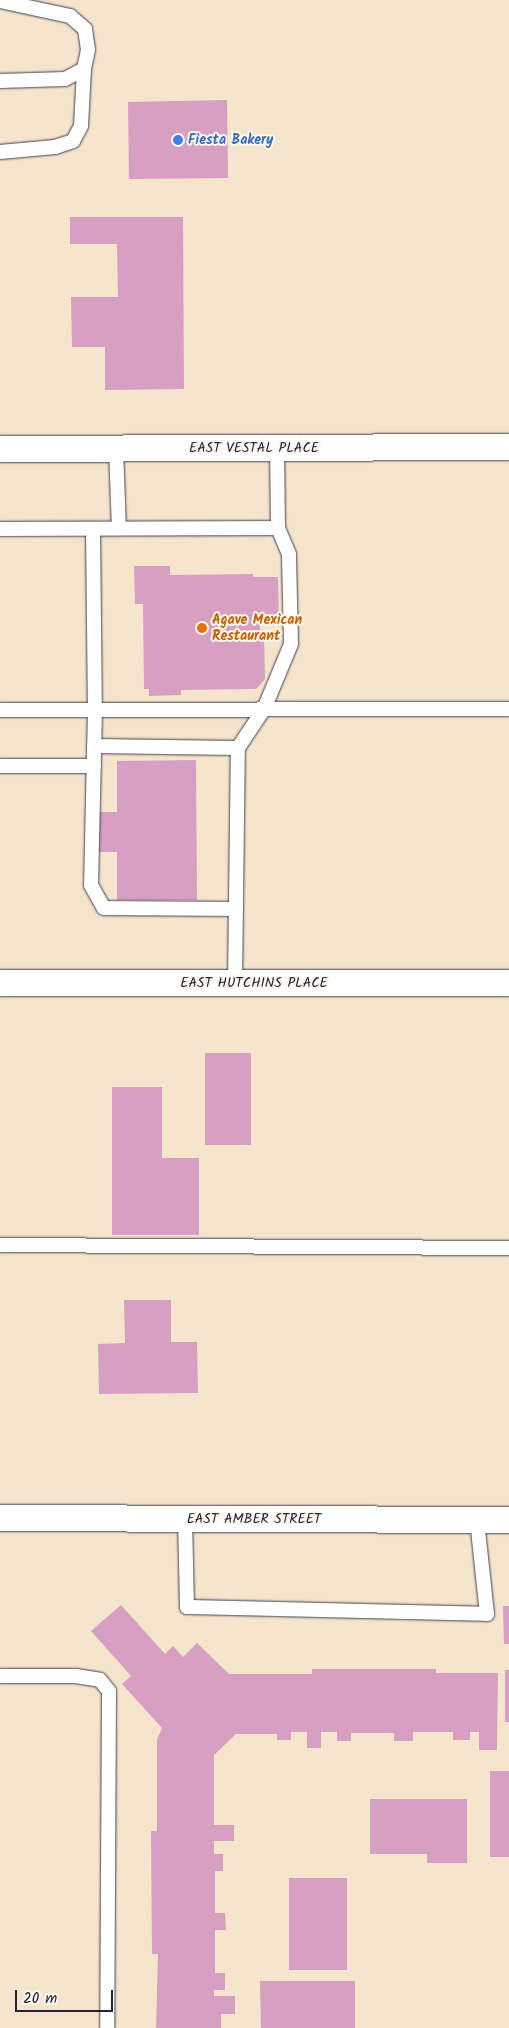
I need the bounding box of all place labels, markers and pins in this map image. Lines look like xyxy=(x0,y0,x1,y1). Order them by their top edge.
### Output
place label: Fiesta Bakery xyxy=(188,132,273,148)
marker: Fiesta Bakery xyxy=(172,134,184,146)
place label: Agave Mexican Restaurant xyxy=(212,612,302,644)
marker: Agave Mexican Restaurant xyxy=(196,622,208,634)

